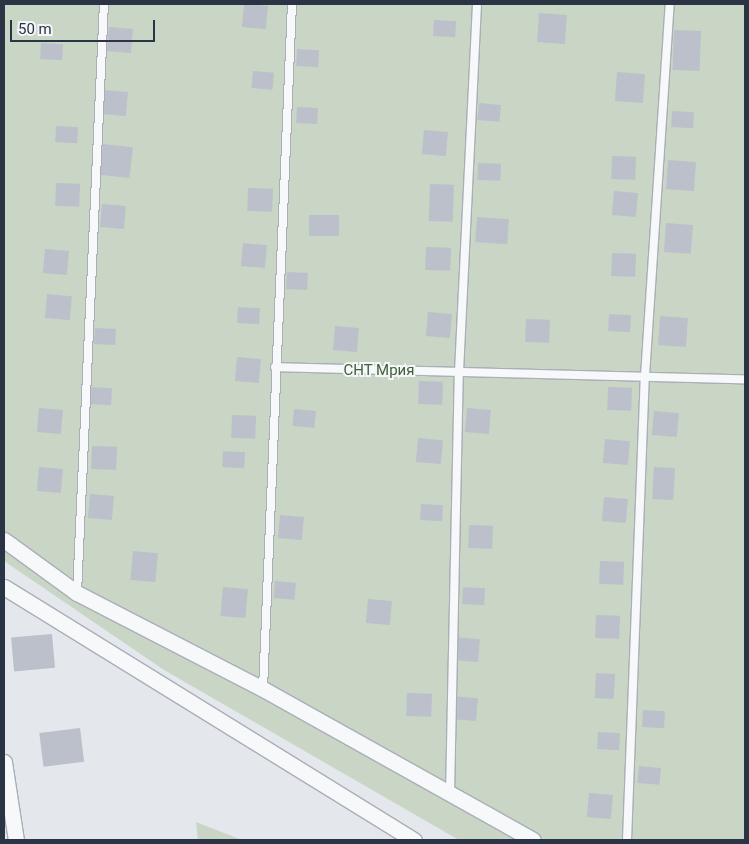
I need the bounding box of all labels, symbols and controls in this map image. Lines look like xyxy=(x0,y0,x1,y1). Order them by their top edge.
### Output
scale bar xyxy=(12,10,158,42)
text: 50 m xyxy=(18,20,52,38)
park label: СНТ Мрия xyxy=(343,362,415,380)

